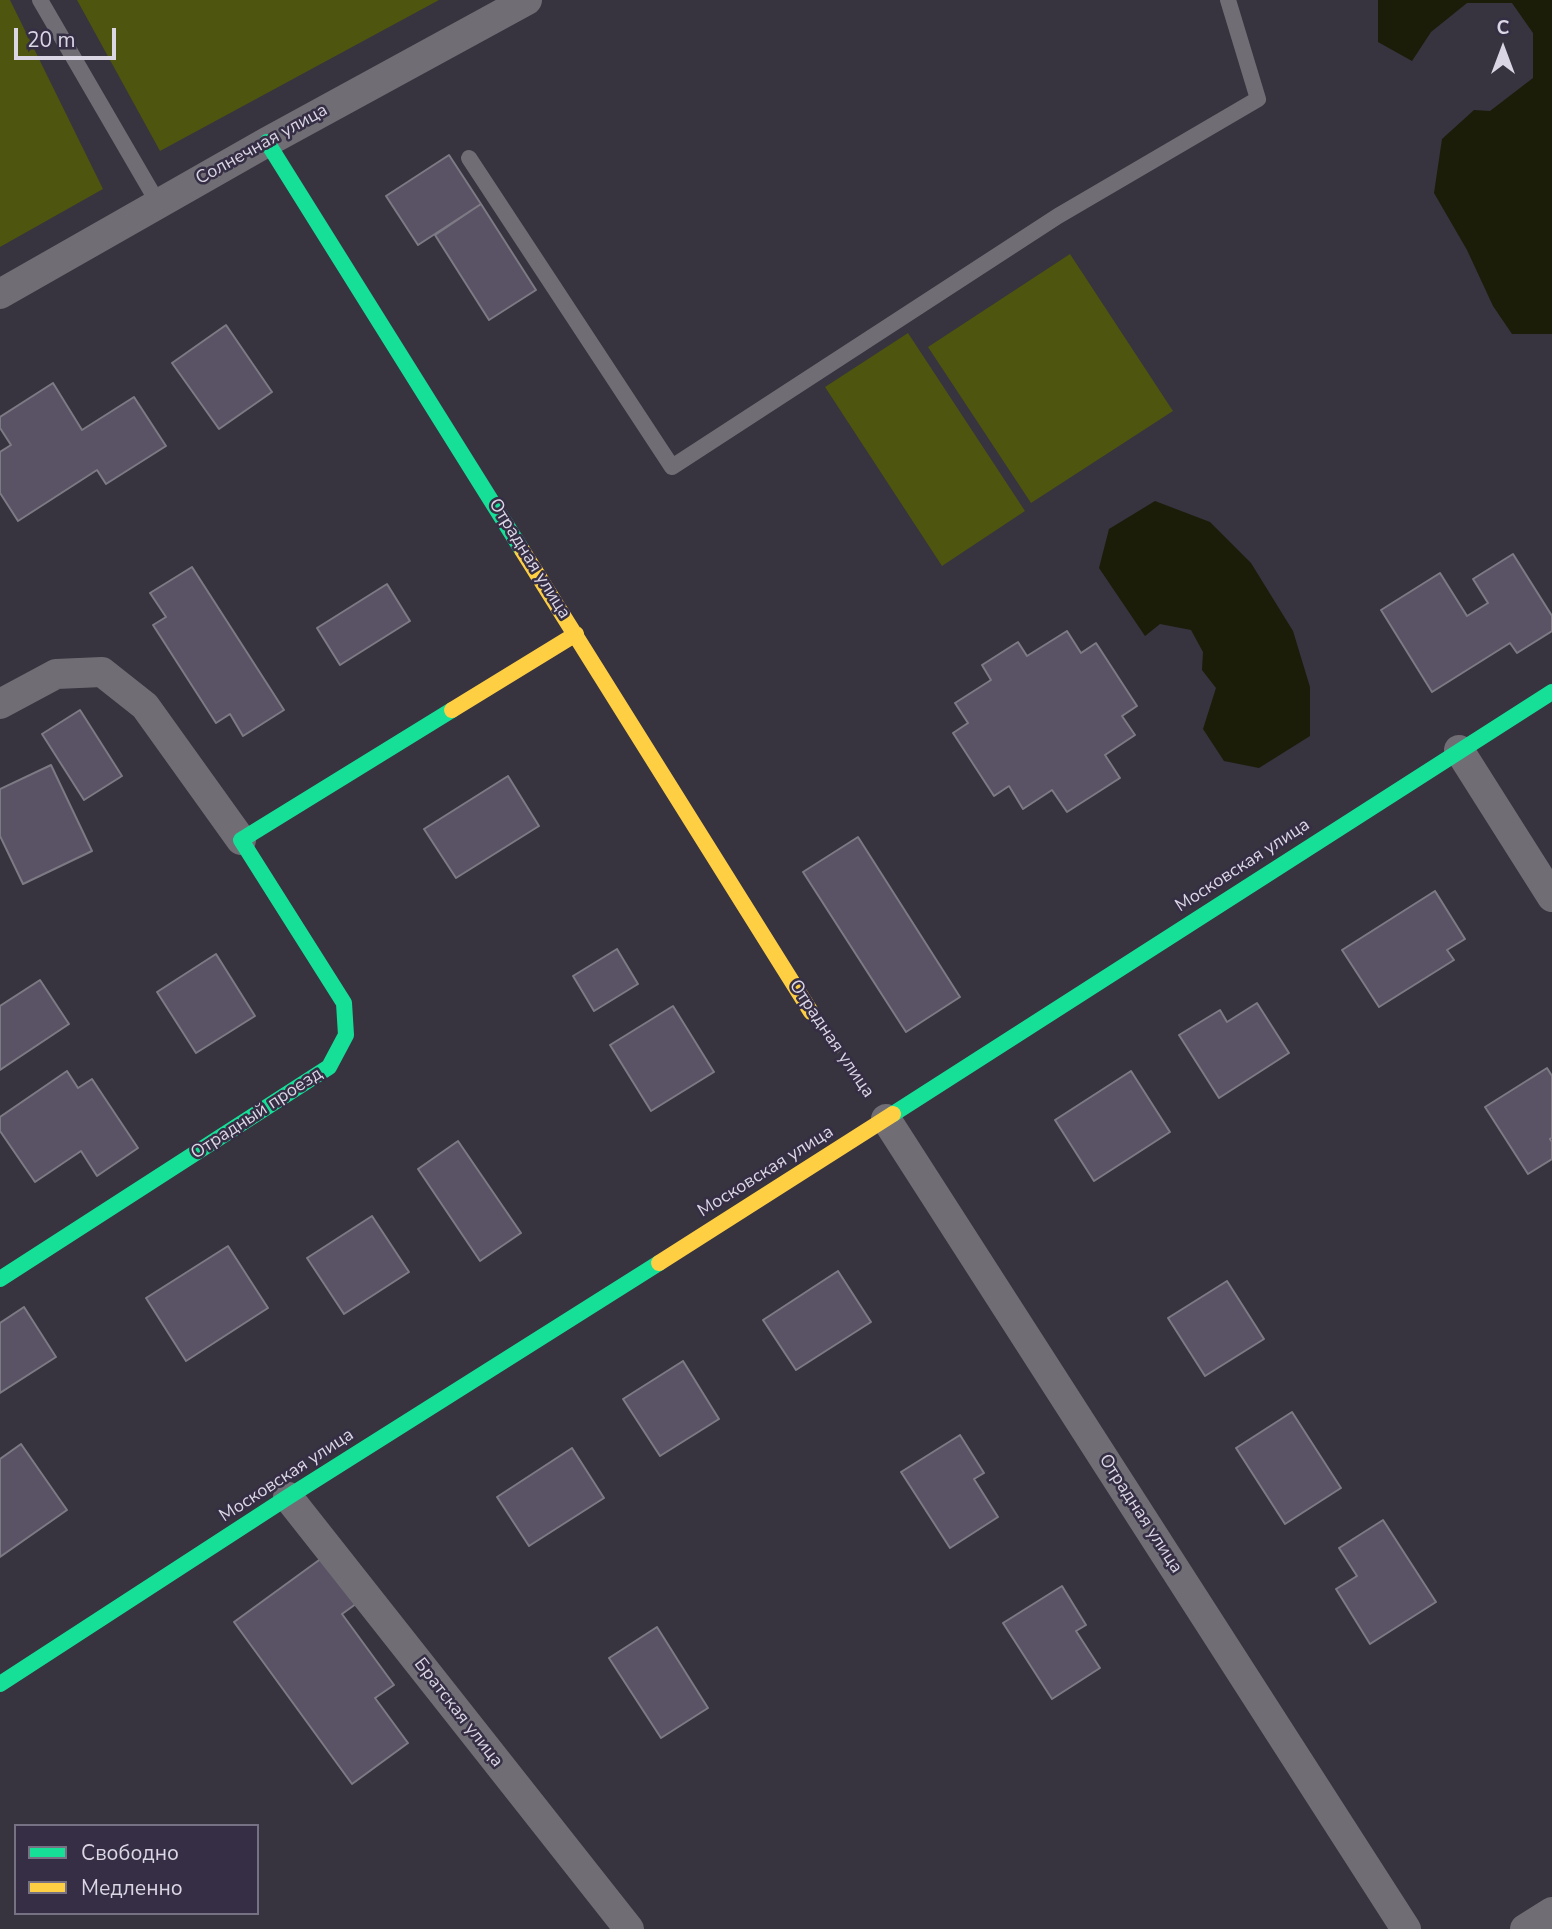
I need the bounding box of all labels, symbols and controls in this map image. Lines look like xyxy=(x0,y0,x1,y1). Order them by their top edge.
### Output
scale bar xyxy=(18,14,119,58)
north arrow xyxy=(1468,14,1538,84)
text: С xyxy=(1497,15,1509,41)
text: 20 m xyxy=(27,26,76,54)
street label: Солнечная улица xyxy=(192,100,332,190)
street label: Отрадная улица xyxy=(483,495,575,623)
street label: Московская улица xyxy=(1172,815,1314,917)
street label: Отрадная улица xyxy=(784,976,878,1102)
street label: Отрадный проезд xyxy=(187,1063,327,1165)
street label: Московская улица xyxy=(694,1122,838,1222)
street label: Московская улица xyxy=(216,1425,358,1527)
street label: Отрадная улица xyxy=(1093,1450,1187,1578)
street label: Братская улица xyxy=(409,1654,507,1772)
legend xyxy=(14,1824,259,1915)
text: Свободно xyxy=(81,1839,179,1867)
text: Медленно xyxy=(81,1874,183,1902)

